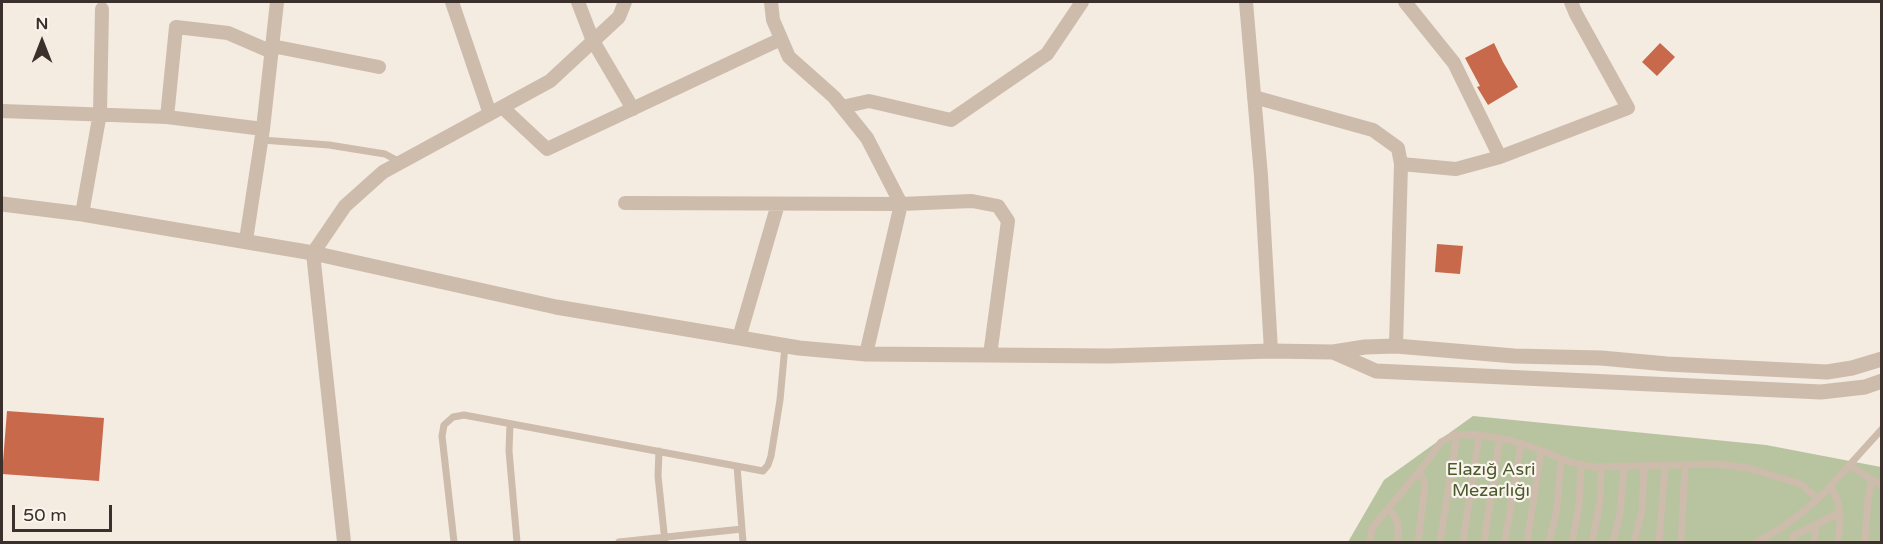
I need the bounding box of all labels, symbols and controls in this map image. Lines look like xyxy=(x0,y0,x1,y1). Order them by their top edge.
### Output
north arrow xyxy=(12,12,72,72)
text: N xyxy=(36,14,48,34)
park label: Elazığ Asri Mezarlığı xyxy=(1446,459,1536,502)
scale bar xyxy=(15,493,116,531)
text: 50 m xyxy=(23,504,67,526)

